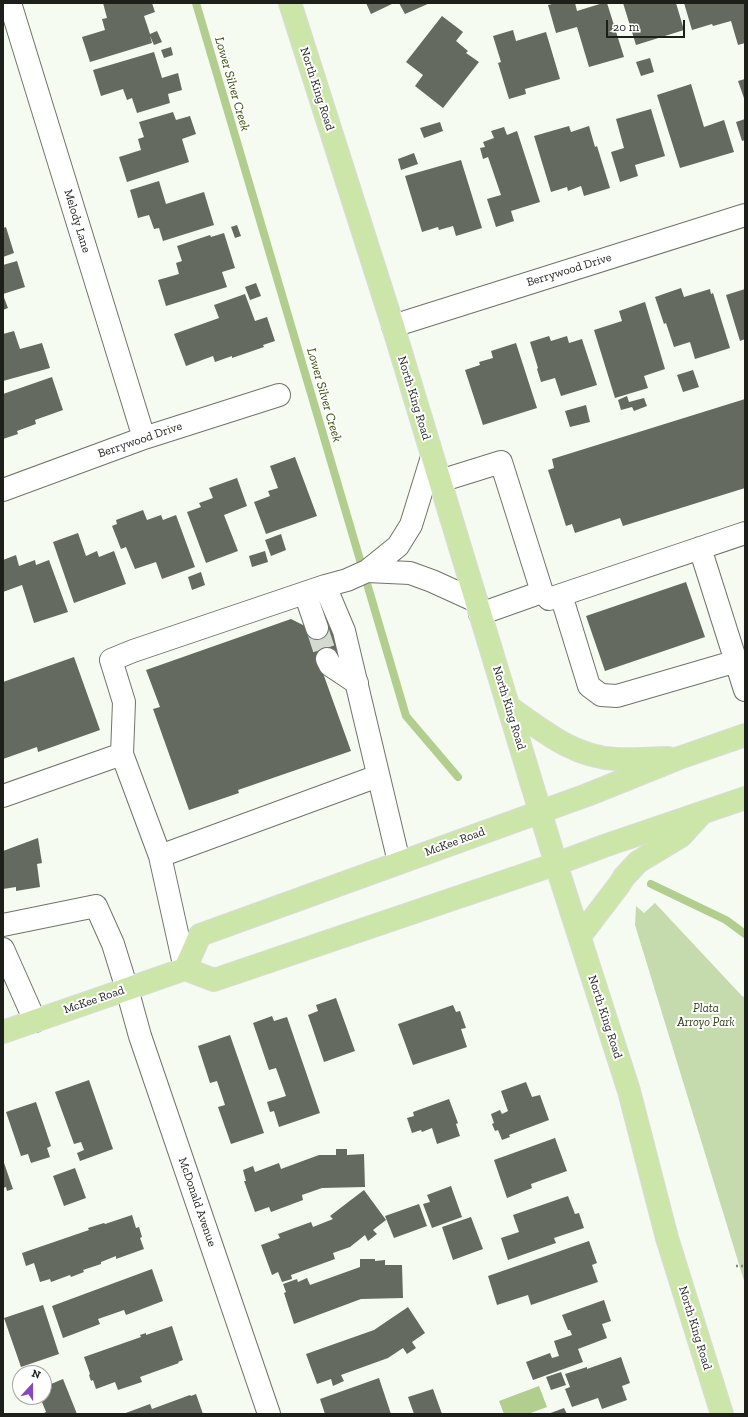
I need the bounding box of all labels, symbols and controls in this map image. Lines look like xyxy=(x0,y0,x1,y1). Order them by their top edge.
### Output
scale bar xyxy=(608,12,687,38)
text: 20 m xyxy=(613,20,639,34)
water label: Lower Silver Creek xyxy=(211,35,253,133)
street label: North King Road xyxy=(297,46,337,132)
street label: Melody Lane xyxy=(61,188,93,254)
street label: Berrywood Drive xyxy=(525,250,613,290)
water label: Lower Silver Creek xyxy=(303,346,345,444)
street label: North King Road xyxy=(394,354,434,442)
street label: Berrywood Drive xyxy=(96,419,184,461)
street label: North King Road xyxy=(489,664,529,752)
street label: McKee Road xyxy=(423,824,487,860)
street label: North King Road xyxy=(585,974,625,1060)
street label: McKee Road xyxy=(62,983,126,1017)
park label: Plata Arroyo Park xyxy=(677,1002,735,1030)
street label: McDonald Avenue xyxy=(175,1155,219,1249)
street label: North King Road xyxy=(675,1284,715,1372)
north arrow xyxy=(12,1365,52,1405)
text: N xyxy=(30,1367,42,1382)

